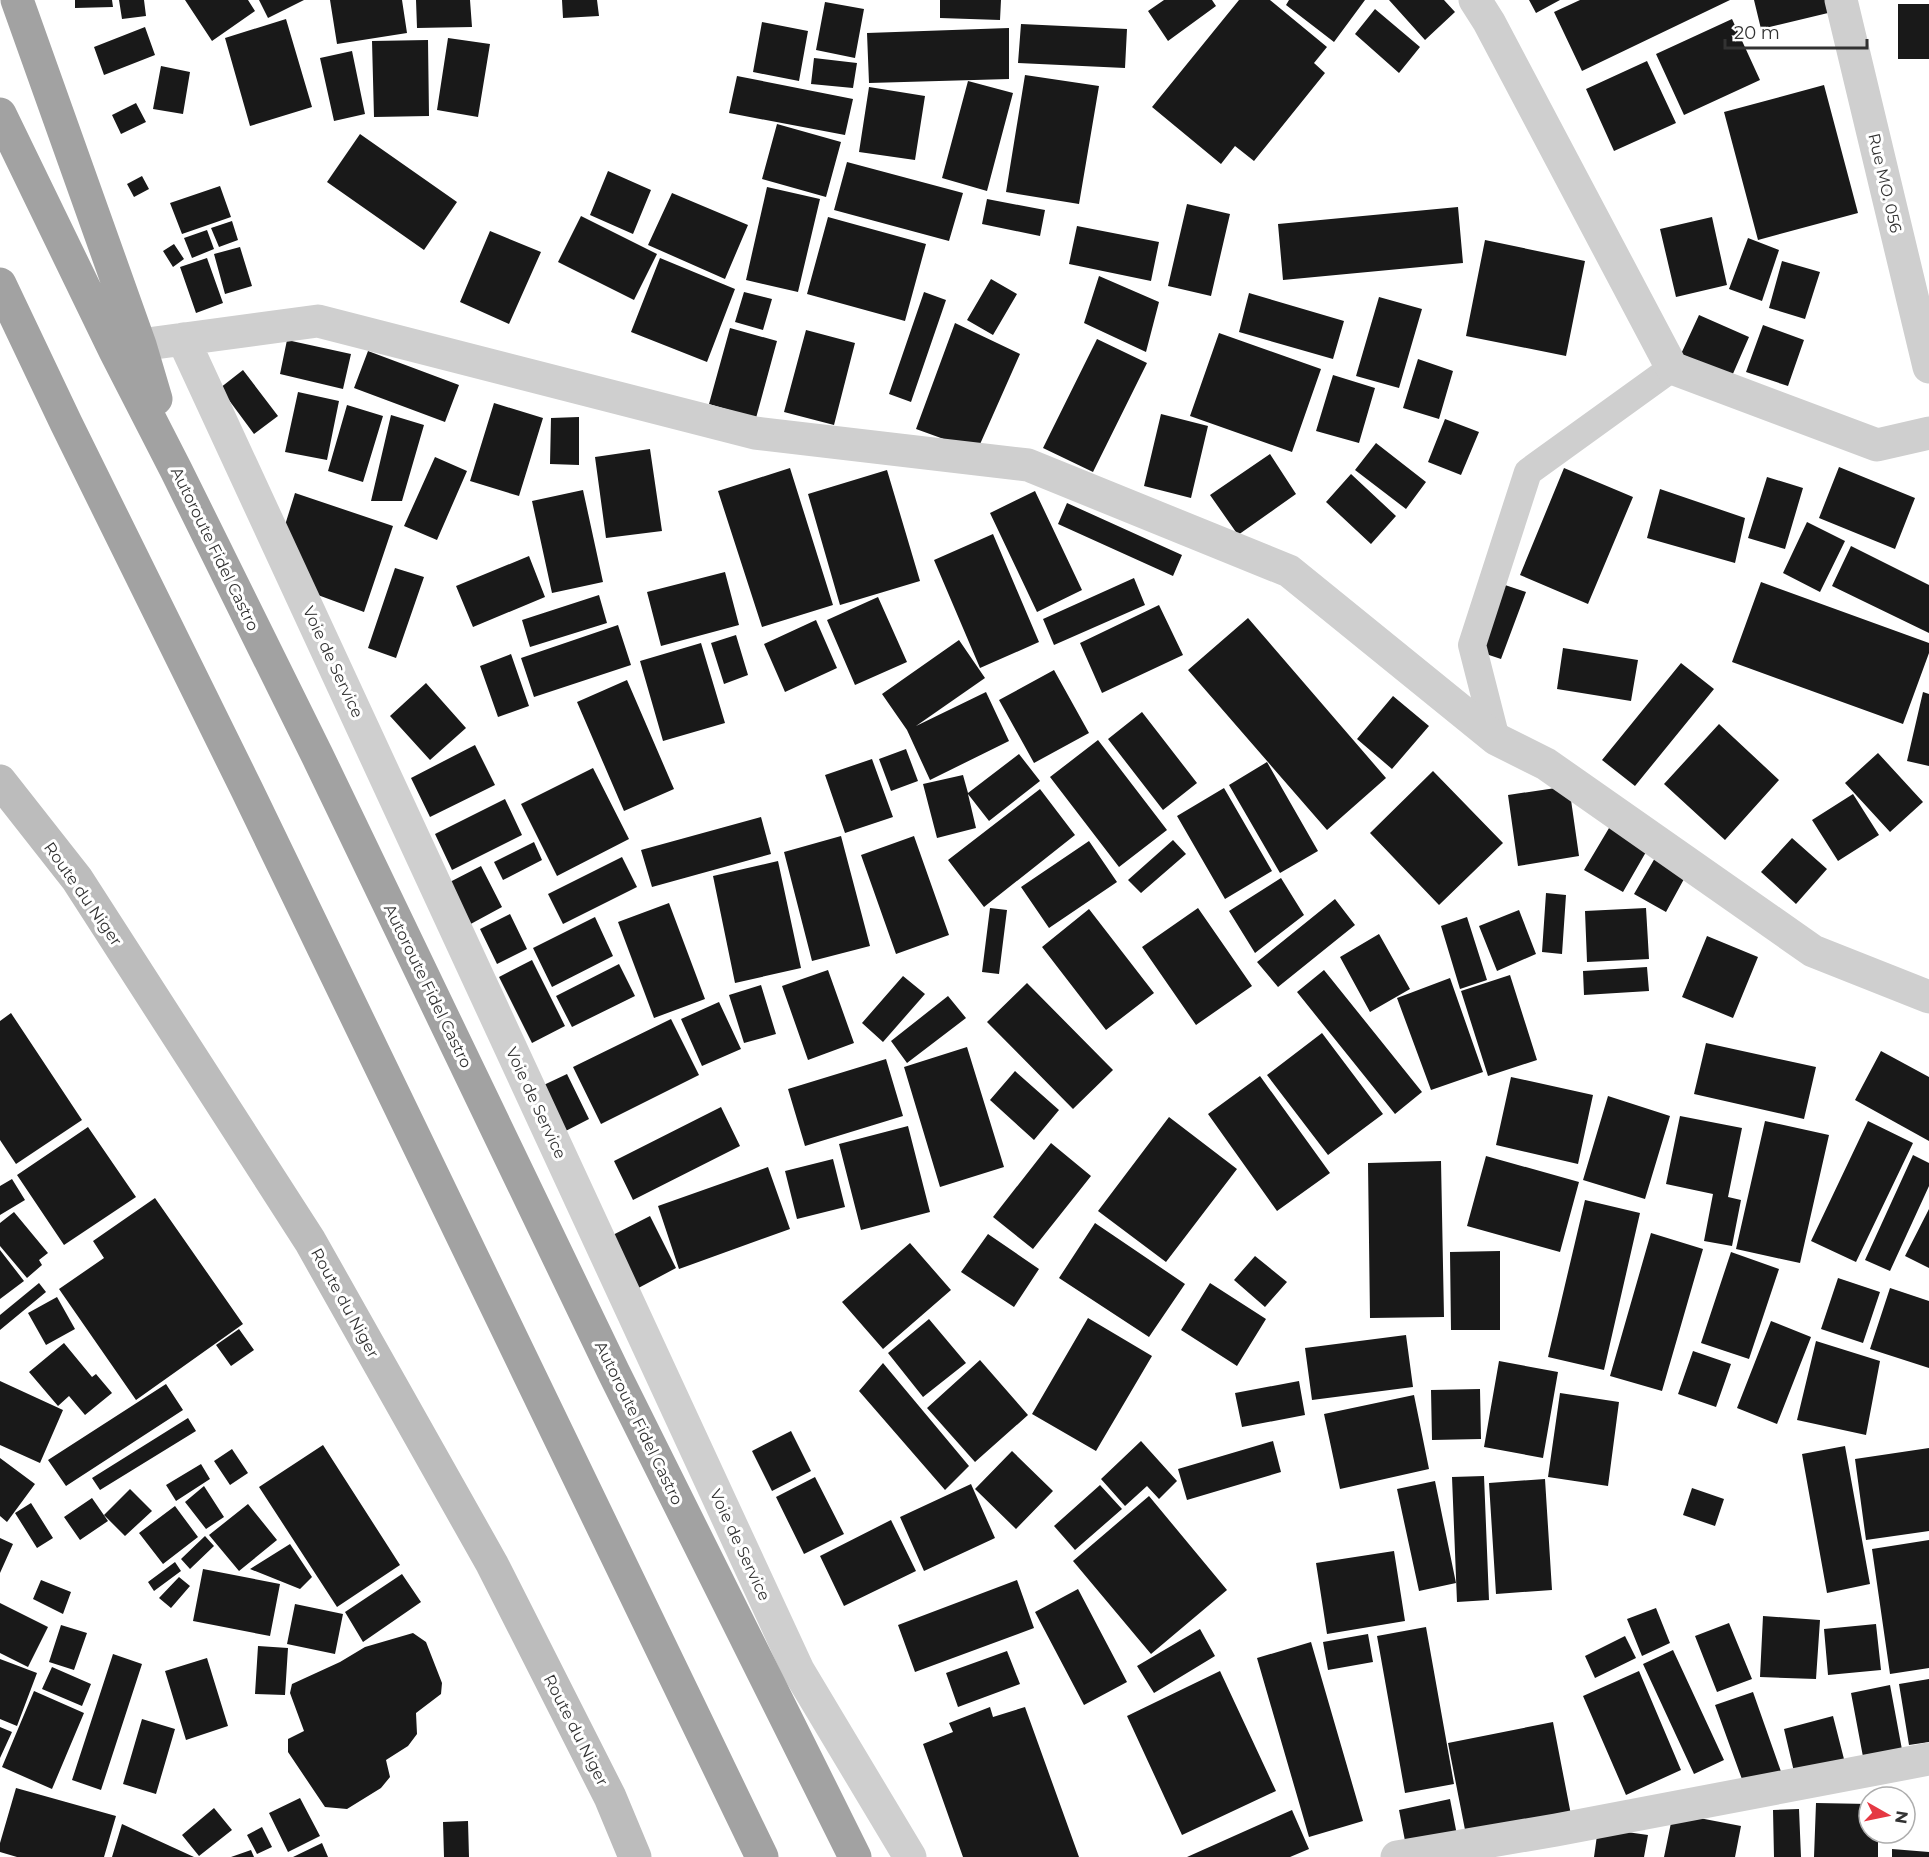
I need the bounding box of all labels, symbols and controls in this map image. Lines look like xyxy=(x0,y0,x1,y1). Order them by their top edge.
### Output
scale bar xyxy=(1725,12,1868,50)
text: 20 m xyxy=(1734,22,1780,44)
street label: Rue MO. 056 xyxy=(1864,131,1906,235)
street label: Autoroute Fidel Castro xyxy=(167,464,263,634)
street label: Voie de Service xyxy=(299,603,367,721)
street label: Route du Niger xyxy=(40,838,126,950)
street label: Autoroute Fidel Castro xyxy=(380,901,476,1071)
street label: Voie de Service xyxy=(502,1044,570,1162)
street label: Route du Niger xyxy=(307,1245,383,1361)
street label: Autoroute Fidel Castro xyxy=(591,1338,687,1508)
street label: Voie de Service xyxy=(706,1486,774,1604)
street label: Route du Niger xyxy=(540,1671,612,1789)
north arrow xyxy=(1857,1785,1917,1845)
text: N xyxy=(1891,1809,1912,1825)

